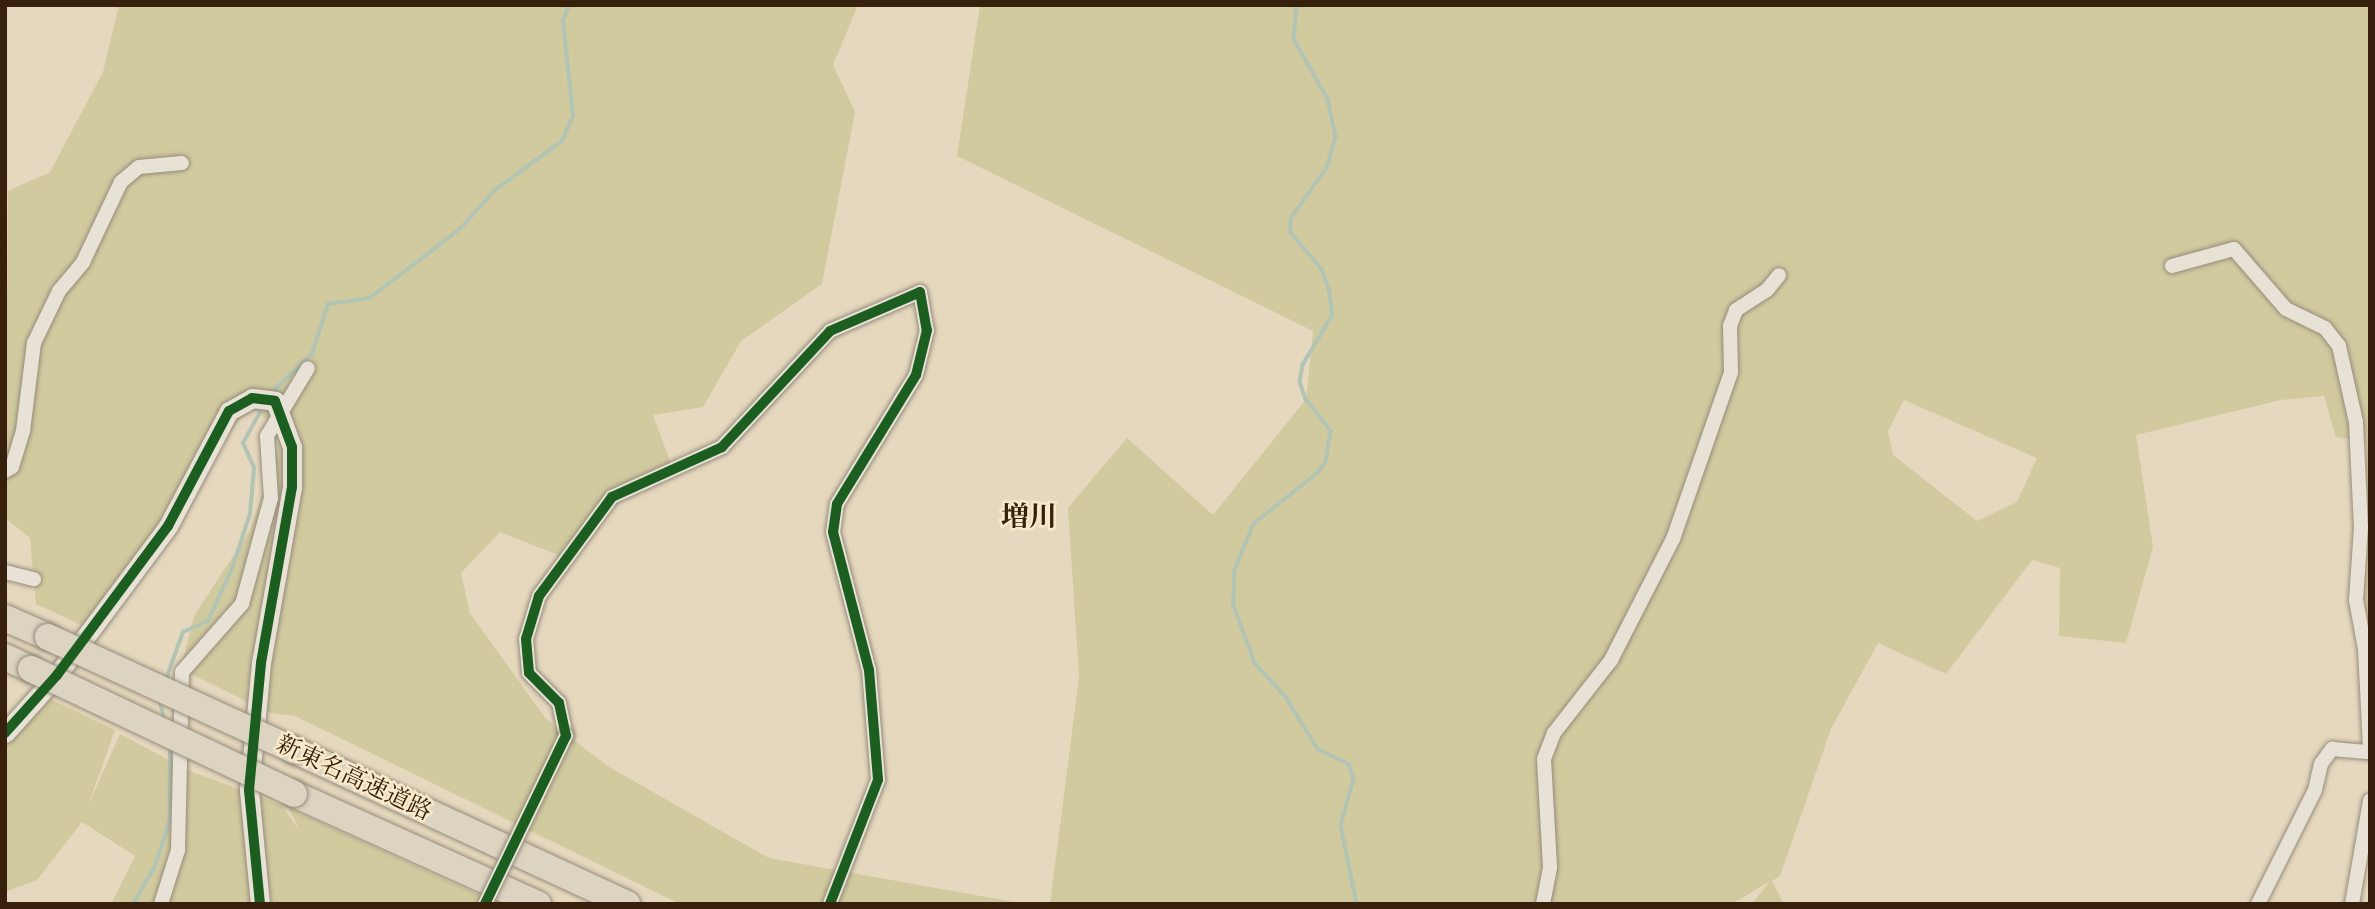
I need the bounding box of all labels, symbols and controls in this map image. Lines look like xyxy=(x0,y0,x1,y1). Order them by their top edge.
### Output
district label: 増川 xyxy=(1001,500,1057,534)
street label: 新東名高速道路 xyxy=(272,729,436,827)

